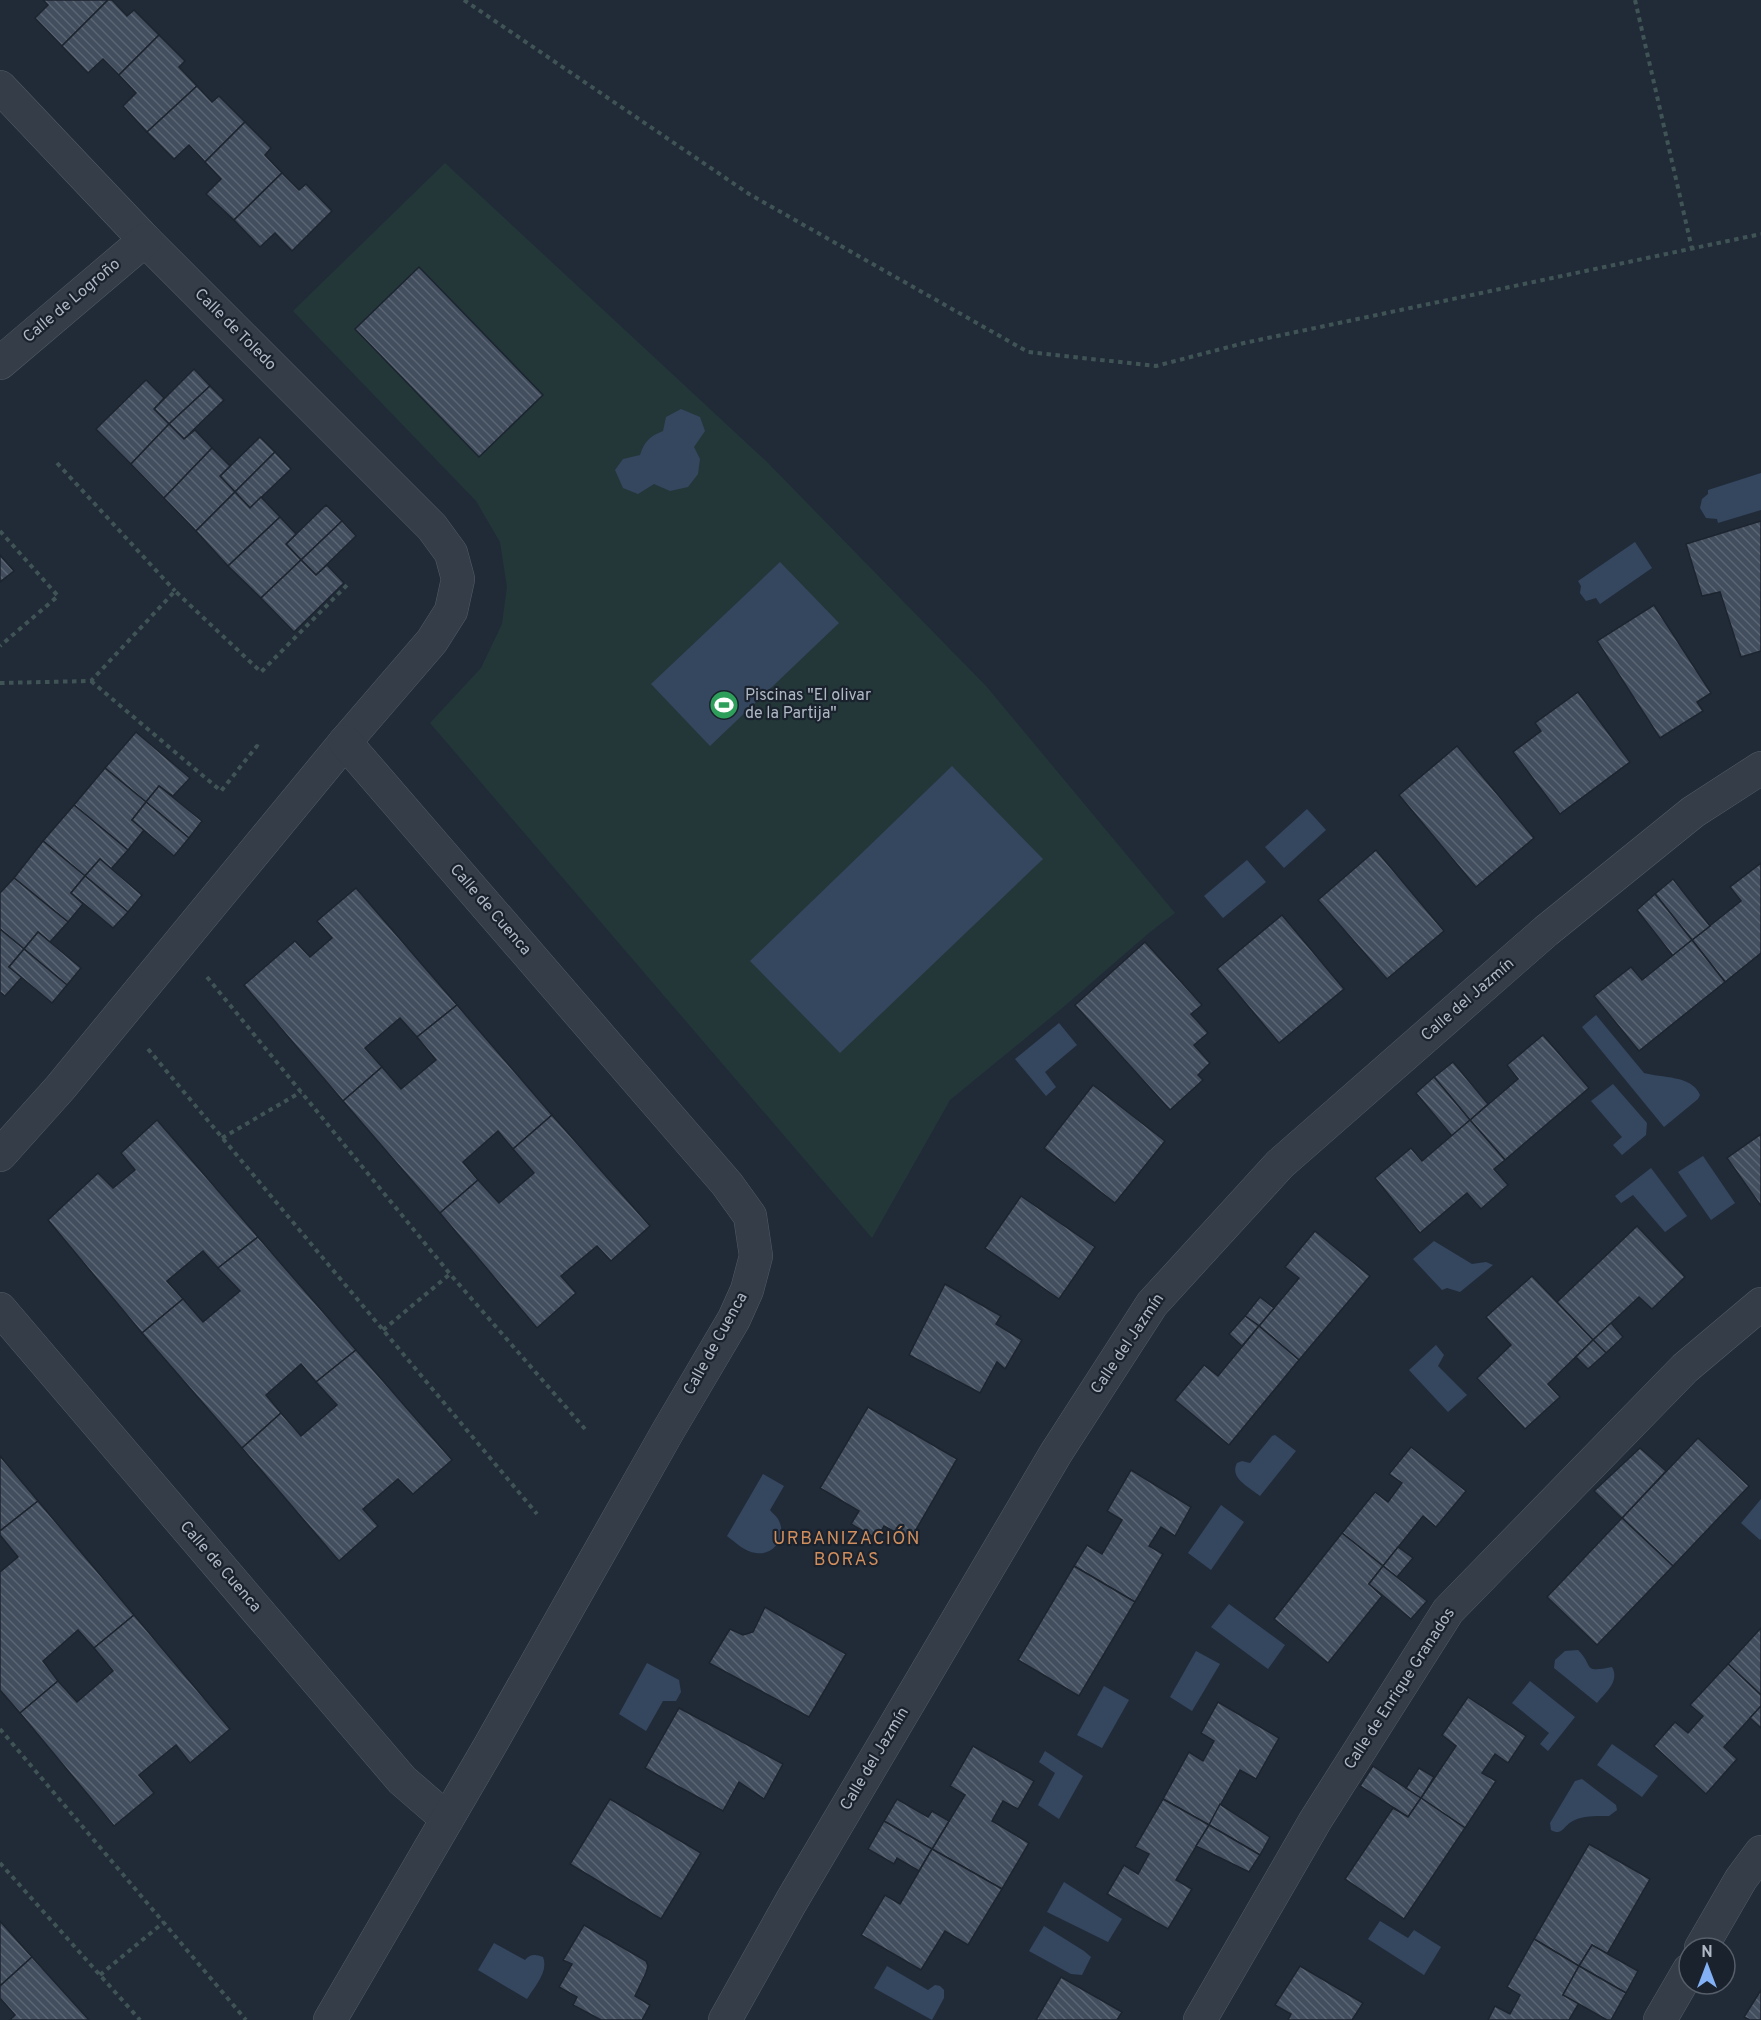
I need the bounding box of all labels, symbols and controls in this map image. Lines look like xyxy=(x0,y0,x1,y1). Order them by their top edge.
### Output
street label: Calle de Logroño xyxy=(19,254,125,348)
street label: Calle de Toledo xyxy=(190,285,280,375)
place label: Piscinas "El olivar de la Partija" xyxy=(745,686,871,724)
sports icon: Piscinas "El olivar de la Partija" xyxy=(708,689,740,721)
street label: Calle de Cuenca xyxy=(445,860,535,960)
street label: Calle del Jazmín xyxy=(1417,954,1519,1046)
street label: Calle de Cuenca xyxy=(680,1289,752,1399)
street label: Calle del Jazmín xyxy=(1087,1290,1169,1398)
street label: Calle de Cuenca xyxy=(175,1517,265,1617)
district label: URBANIZACIÓN BORAS xyxy=(773,1526,921,1572)
street label: Calle de Enrique Granados xyxy=(1340,1604,1460,1774)
street label: Calle del Jazmín xyxy=(836,1704,914,1814)
north arrow xyxy=(1677,1936,1737,1996)
text: N xyxy=(1701,1943,1713,1963)

